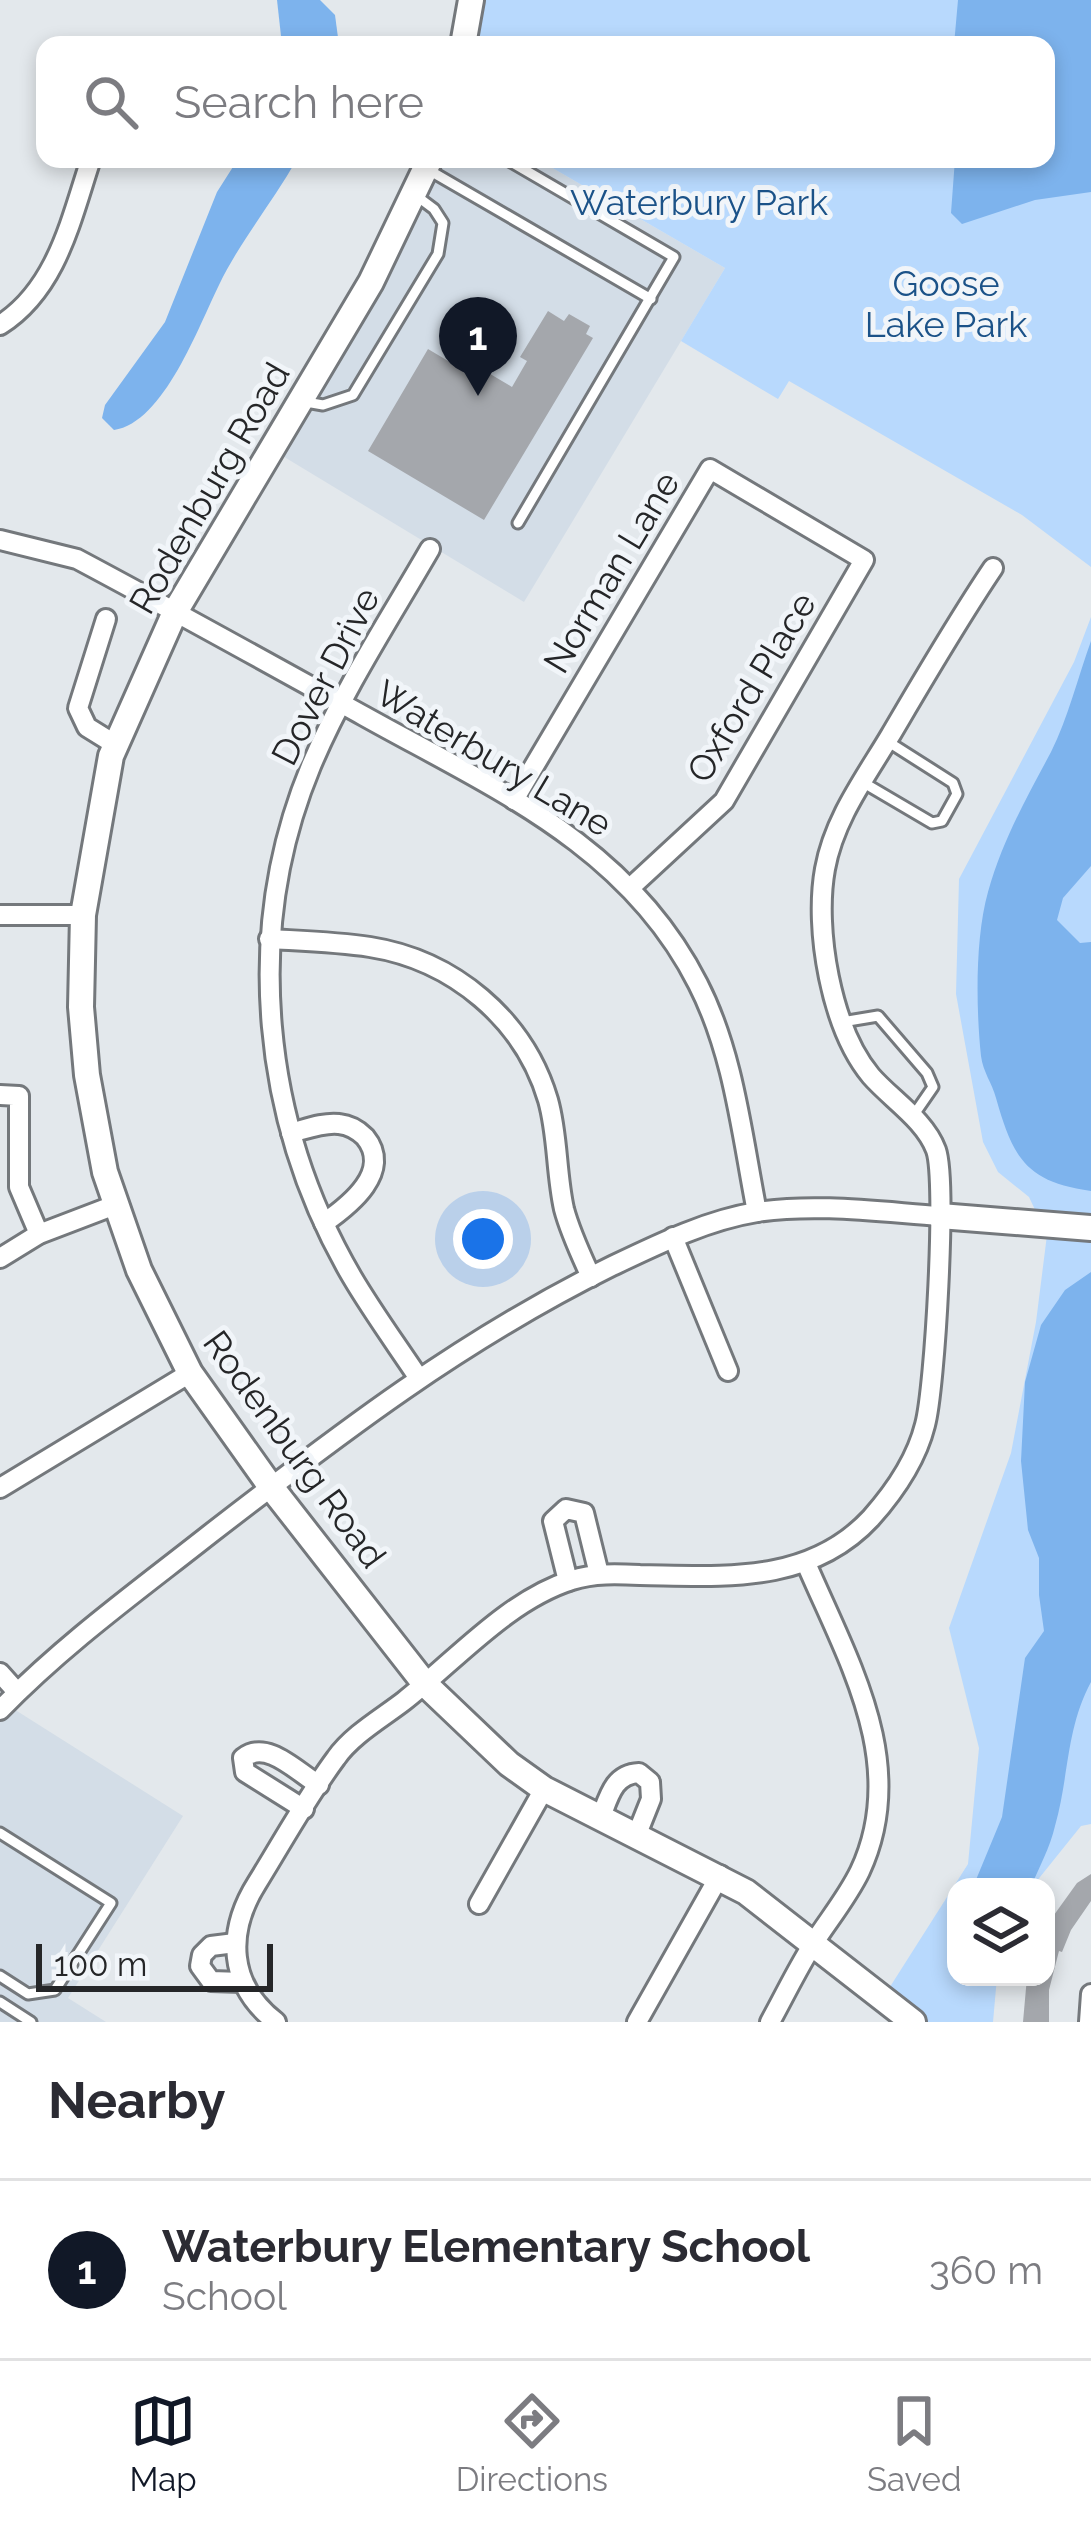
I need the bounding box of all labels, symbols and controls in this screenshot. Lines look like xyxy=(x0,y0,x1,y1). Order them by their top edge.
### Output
search box xyxy=(36,36,1055,168)
icon: search xyxy=(78,69,144,135)
text: Search here xyxy=(174,76,424,129)
park label: Waterbury Park xyxy=(570,181,828,223)
park label: Goose Lake Park xyxy=(865,262,1027,345)
pin: 1 xyxy=(439,297,517,396)
street label: Rodenburg Road xyxy=(120,355,298,621)
street label: Norman Lane xyxy=(535,464,687,680)
street label: Dover Drive xyxy=(262,580,388,772)
street label: Oxford Place xyxy=(678,585,824,789)
street label: Waterbury Lane xyxy=(369,671,619,845)
your location xyxy=(453,1209,513,1269)
street label: Rodenburg Road xyxy=(195,1322,395,1576)
map controls xyxy=(947,1878,1055,1986)
button: layers xyxy=(947,1878,1055,1986)
scale bar xyxy=(36,1938,273,1991)
text: 100 m xyxy=(54,1945,147,1984)
text: Nearby xyxy=(48,2070,225,2130)
text: Waterbury Elementary School xyxy=(162,2220,810,2273)
text: 1 xyxy=(77,2247,97,2293)
text: 360 m xyxy=(929,2247,1043,2293)
text: School xyxy=(162,2273,287,2319)
tab: Map xyxy=(130,2388,197,2499)
tab: Directions xyxy=(456,2388,608,2499)
tab: Saved xyxy=(867,2388,961,2499)

